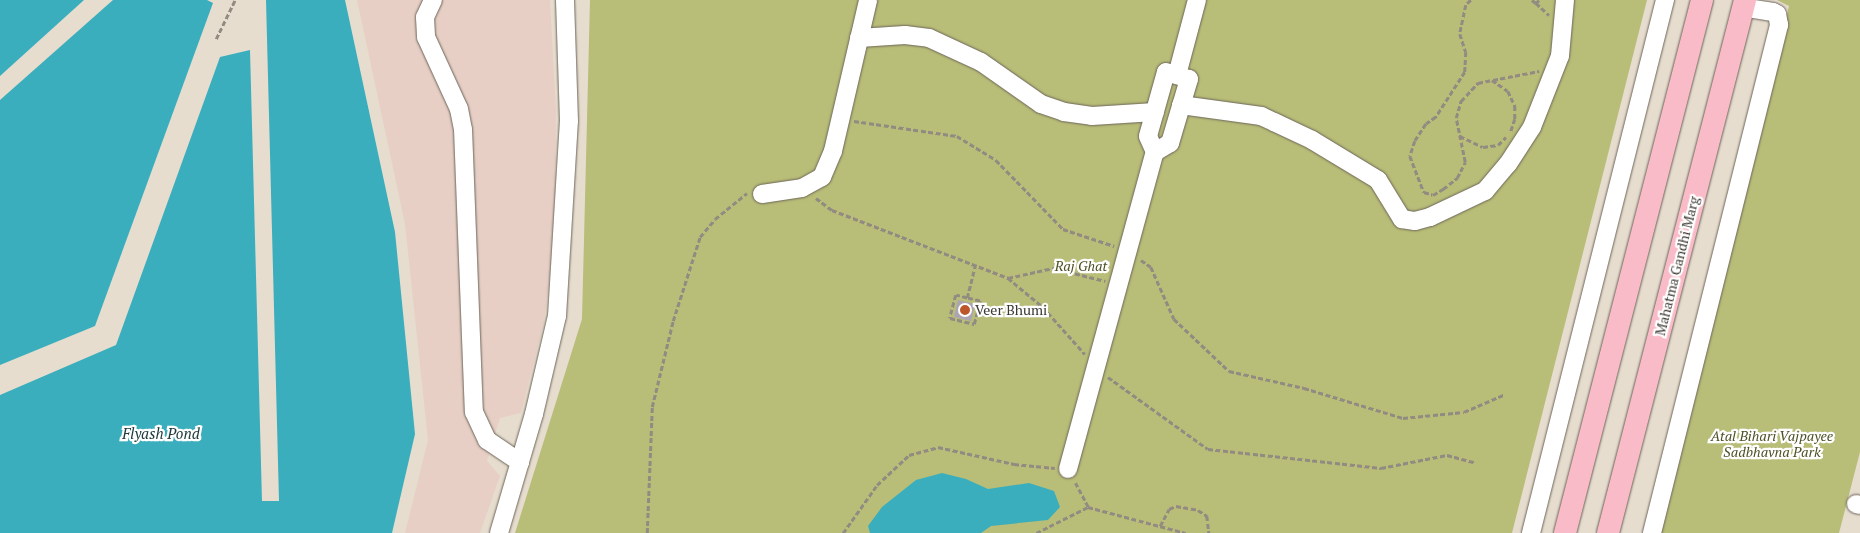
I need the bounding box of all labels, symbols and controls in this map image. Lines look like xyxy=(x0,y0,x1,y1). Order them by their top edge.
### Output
street label: Mahatma Gandhi Marg xyxy=(1652,195,1702,337)
park label: Raj Ghat xyxy=(1055,258,1107,274)
place label: Veer Bhumi xyxy=(975,302,1047,318)
marker: Veer Bhumi xyxy=(959,304,971,316)
water label: Flyash Pond xyxy=(122,425,200,443)
park label: Atal Bihari Vajpayee Sadbhavna Park xyxy=(1711,428,1833,461)

